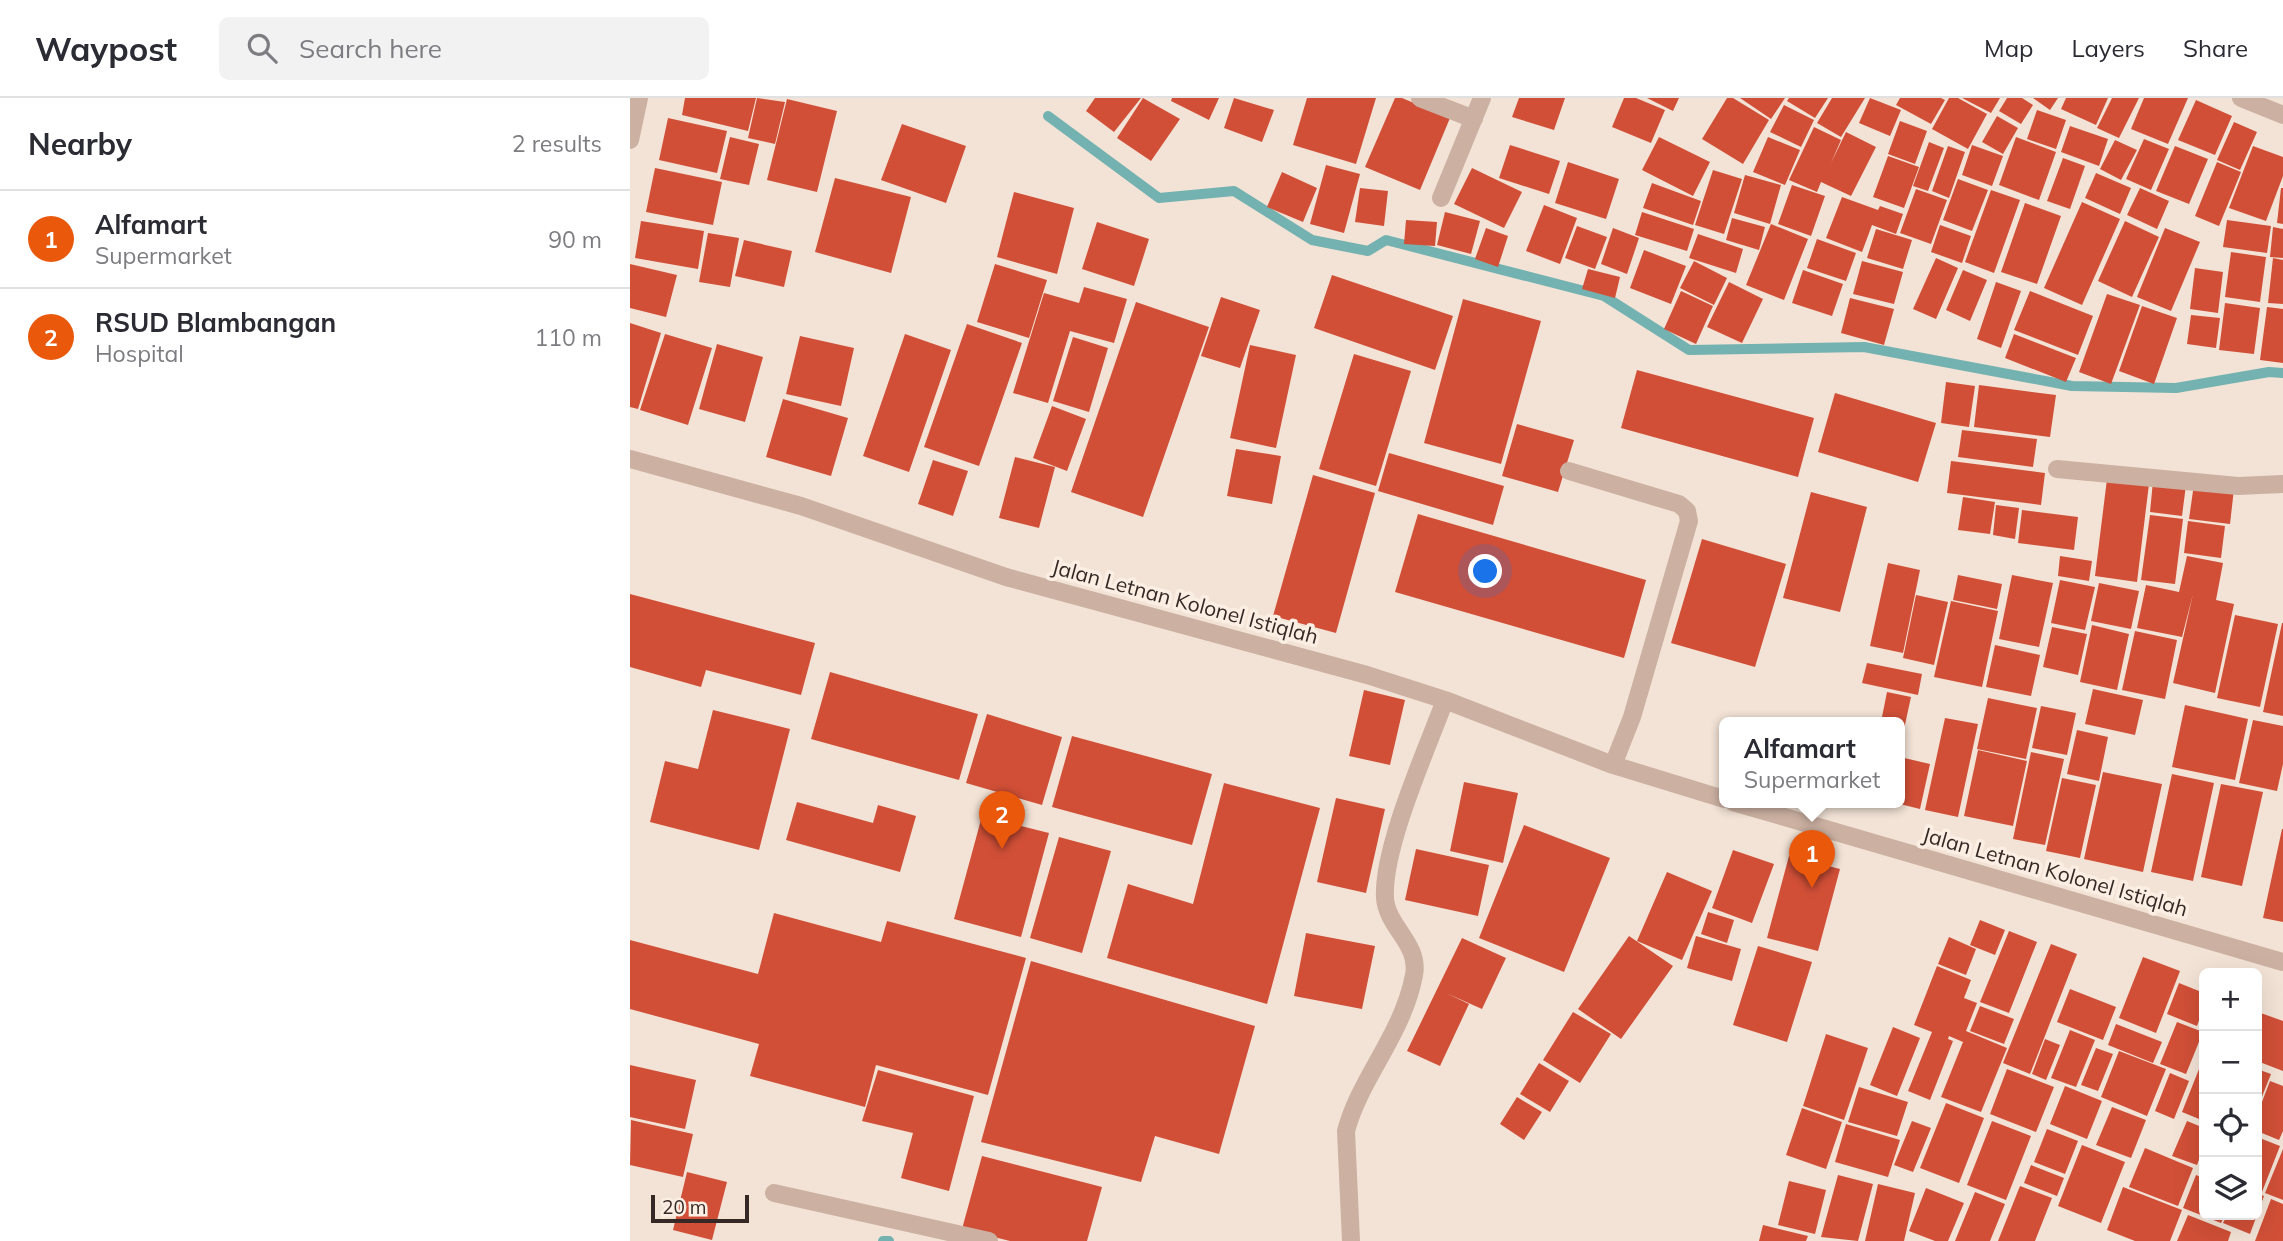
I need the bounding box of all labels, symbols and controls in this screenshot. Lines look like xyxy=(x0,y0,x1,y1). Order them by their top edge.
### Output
search box xyxy=(219,17,709,80)
text: Waypost xyxy=(35,28,177,69)
icon: search xyxy=(243,29,281,67)
text: Search here xyxy=(299,32,442,65)
text: Map xyxy=(1984,33,2033,63)
text: Layers xyxy=(2071,33,2145,63)
text: Share xyxy=(2183,33,2248,63)
text: Nearby xyxy=(28,125,132,163)
text: 2 results xyxy=(512,129,602,158)
text: Alfamart xyxy=(95,208,207,241)
text: 1 xyxy=(44,225,58,254)
text: 90 m xyxy=(548,225,602,254)
text: Supermarket xyxy=(95,241,232,270)
text: RSUD Blambangan xyxy=(95,306,336,339)
text: 2 xyxy=(44,323,58,352)
text: 110 m xyxy=(534,323,602,352)
text: Hospital xyxy=(95,339,184,368)
street label: Jalan Letnan Kolonel Istiqlah xyxy=(1049,553,1321,649)
your location xyxy=(1468,554,1502,588)
popup xyxy=(1719,717,1905,808)
text: Alfamart xyxy=(1744,732,1856,765)
text: Supermarket xyxy=(1744,765,1880,794)
pin: 2 xyxy=(979,791,1025,849)
street label: Jalan Letnan Kolonel Istiqlah xyxy=(1920,821,2191,921)
pin: 1 xyxy=(1789,830,1835,888)
map controls xyxy=(2199,968,2262,1220)
button: + xyxy=(2199,968,2262,1031)
button: − xyxy=(2199,1031,2262,1094)
button: locate xyxy=(2199,1094,2262,1157)
button: layers xyxy=(2199,1157,2262,1220)
scale bar xyxy=(651,1192,749,1224)
text: 20 m xyxy=(662,1195,706,1219)

